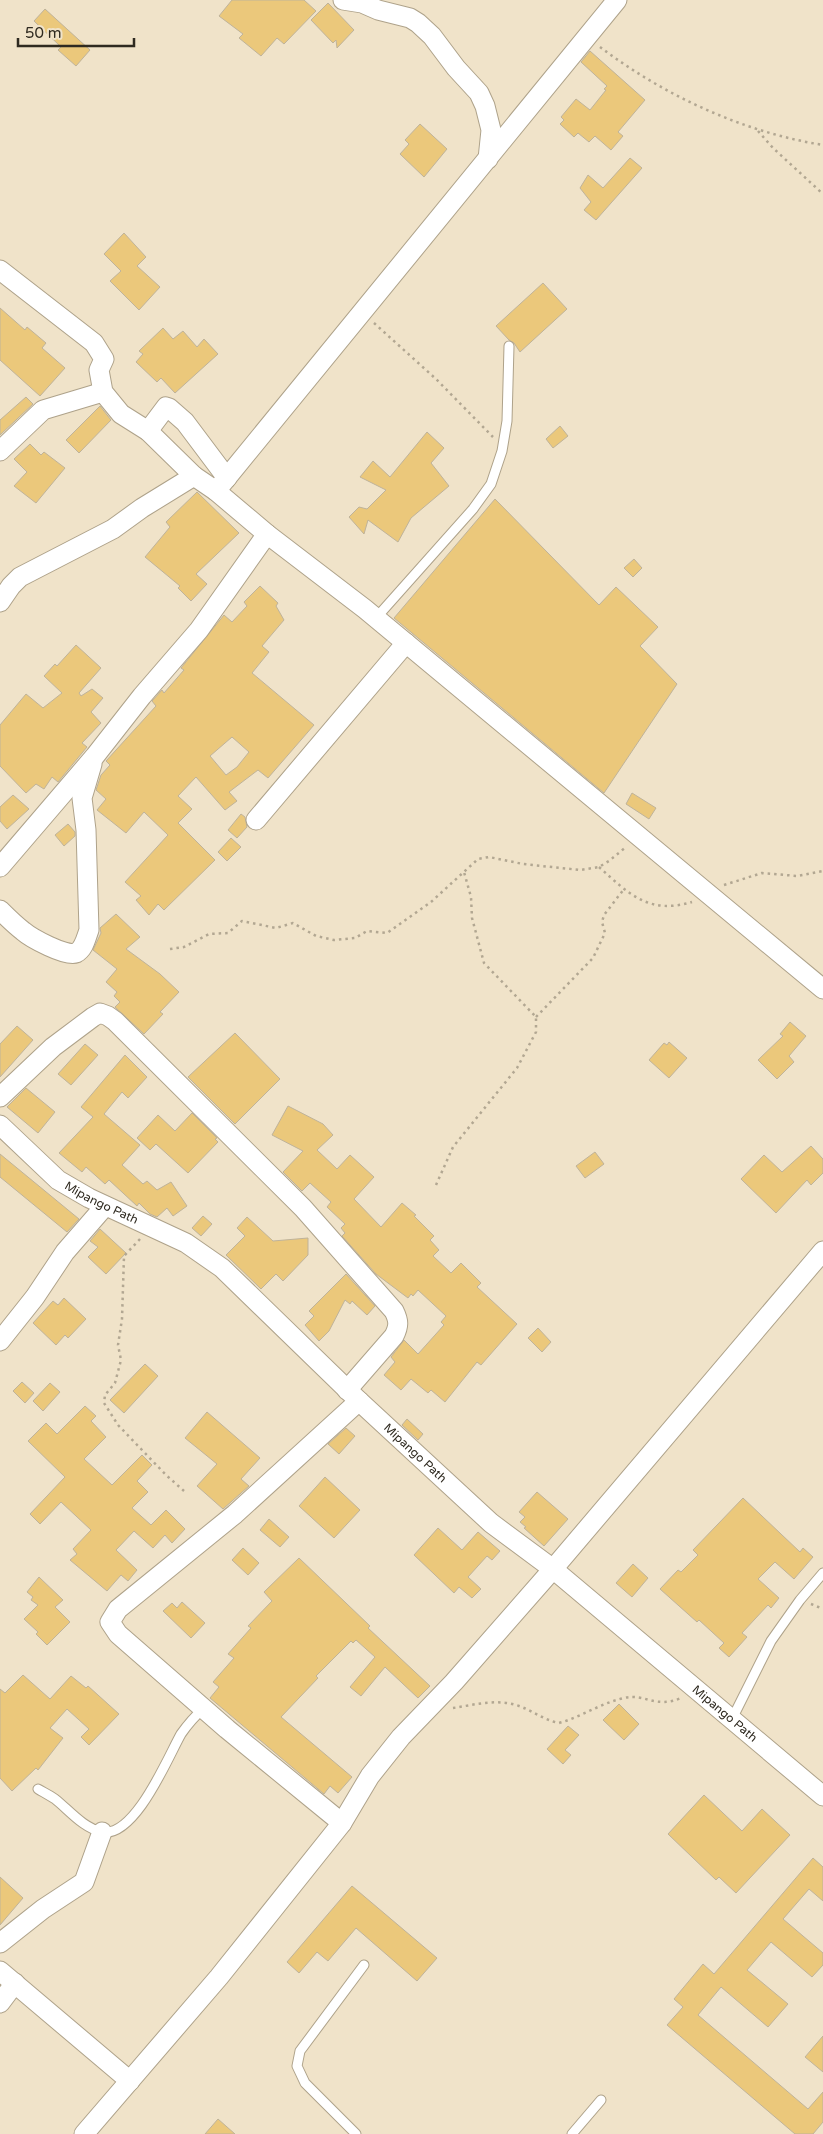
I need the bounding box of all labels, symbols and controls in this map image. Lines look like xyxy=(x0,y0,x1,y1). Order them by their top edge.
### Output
scale bar xyxy=(18,15,134,47)
text: 50 m xyxy=(25,24,62,42)
street label: Mipango Path xyxy=(62,1178,140,1227)
street label: Mipango Path xyxy=(381,1421,449,1485)
street label: Mipango Path xyxy=(690,1682,760,1745)

